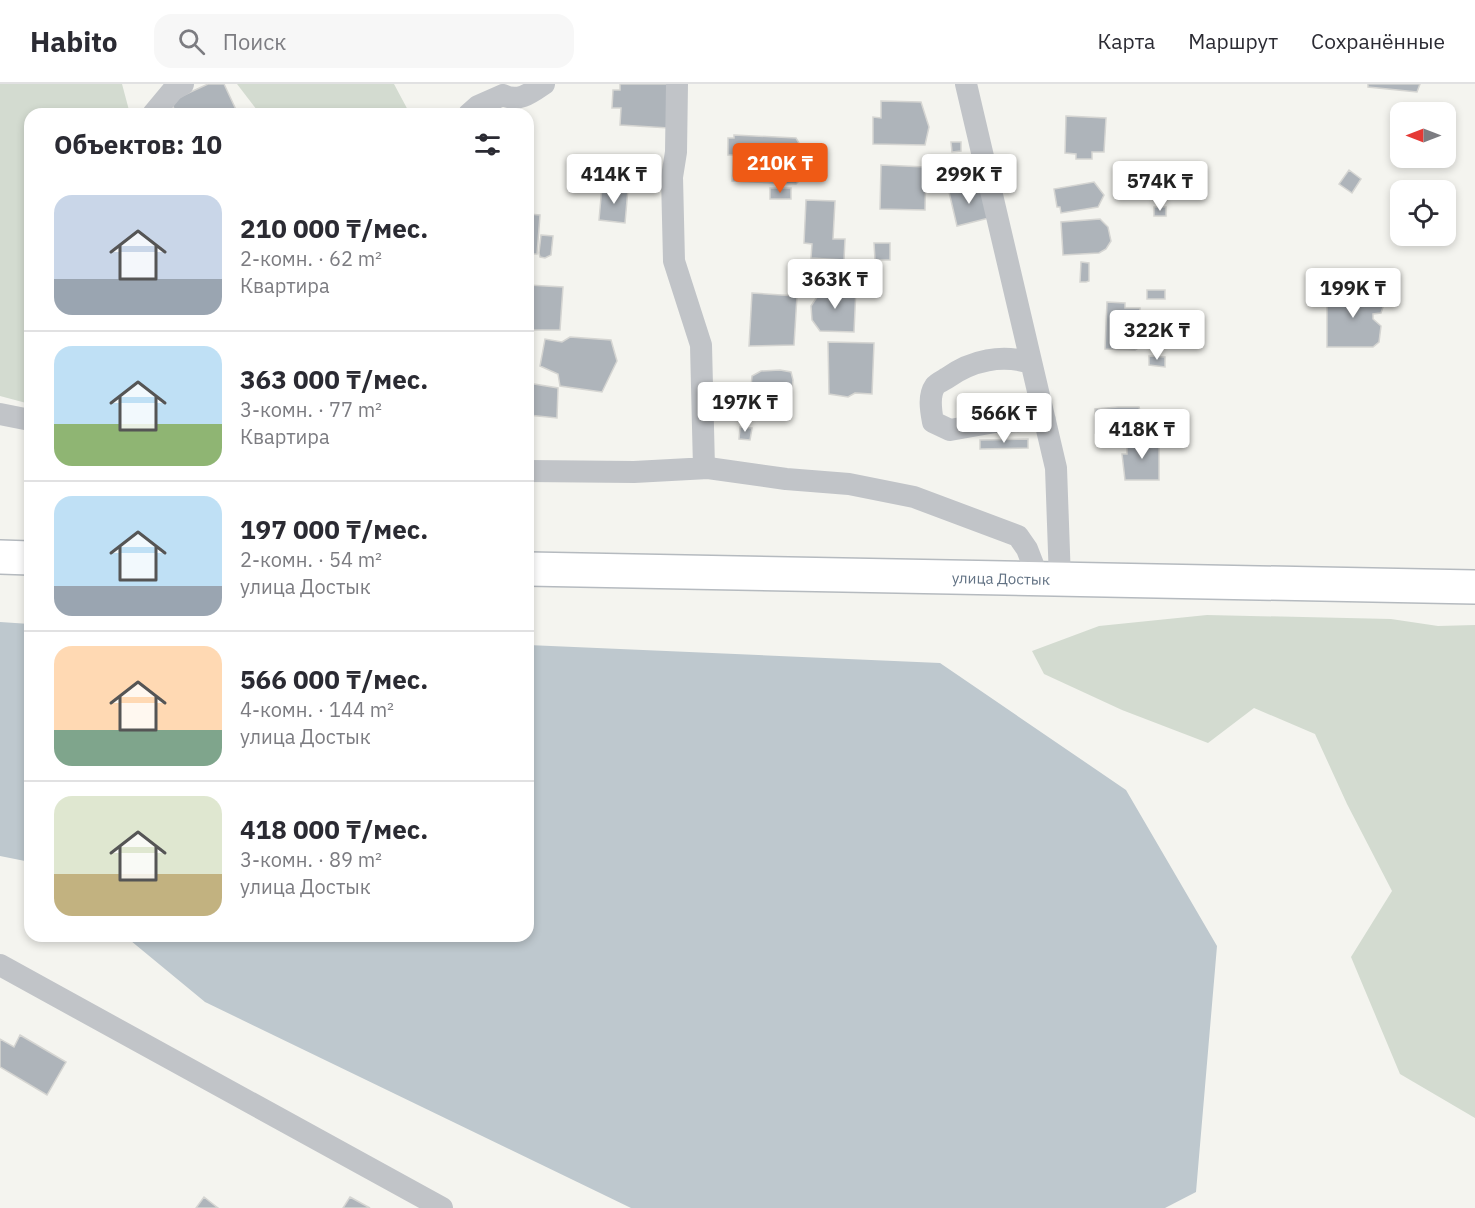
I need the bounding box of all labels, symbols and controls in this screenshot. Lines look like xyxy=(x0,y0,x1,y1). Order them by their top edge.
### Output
search box xyxy=(154,14,574,68)
text: Habito xyxy=(30,23,118,60)
icon: search xyxy=(175,25,208,58)
text: Поиск xyxy=(223,27,286,56)
text: Карта xyxy=(1097,27,1155,55)
text: Маршрут xyxy=(1188,27,1278,55)
text: Сохранённые xyxy=(1311,27,1445,55)
north arrow xyxy=(1390,102,1456,168)
map controls xyxy=(1390,102,1456,246)
text: Объектов: 10 xyxy=(54,127,222,161)
icon: filters xyxy=(471,128,504,161)
pin: 210K ₸ xyxy=(731,143,829,194)
text: 210K ₸ xyxy=(747,149,813,176)
pin: 414K ₸ xyxy=(565,154,663,205)
pin: 299K ₸ xyxy=(920,154,1018,205)
text: 414K ₸ xyxy=(581,160,647,187)
text: 299K ₸ xyxy=(936,160,1002,187)
pin: 574K ₸ xyxy=(1111,161,1209,212)
text: 574K ₸ xyxy=(1127,167,1193,194)
button: locate xyxy=(1390,180,1456,246)
text: 210 000 ₸/мес. xyxy=(240,211,428,245)
icon: home xyxy=(102,219,174,291)
text: 2-комн. · 62 m² xyxy=(240,245,382,272)
pin: 363K ₸ xyxy=(786,259,884,310)
text: 363K ₸ xyxy=(802,265,868,292)
pin: 199K ₸ xyxy=(1304,268,1402,319)
text: Квартира xyxy=(240,272,330,299)
text: 199K ₸ xyxy=(1320,274,1386,301)
pin: 322K ₸ xyxy=(1108,310,1206,361)
text: 322K ₸ xyxy=(1124,316,1190,343)
text: 363 000 ₸/мес. xyxy=(240,362,428,396)
icon: home xyxy=(102,370,174,442)
pin: 197K ₸ xyxy=(696,382,794,433)
text: 197K ₸ xyxy=(712,388,778,415)
pin: 566K ₸ xyxy=(955,393,1053,444)
text: 3-комн. · 77 m² xyxy=(240,396,382,423)
text: 566K ₸ xyxy=(971,399,1037,426)
pin: 418K ₸ xyxy=(1093,409,1191,460)
text: 418K ₸ xyxy=(1109,415,1175,442)
text: Квартира xyxy=(240,423,330,450)
text: 197 000 ₸/мес. xyxy=(240,512,428,546)
icon: home xyxy=(102,520,174,592)
text: 2-комн. · 54 m² xyxy=(240,546,382,573)
street label: улица Достык xyxy=(952,568,1050,589)
text: улица Достык xyxy=(240,573,371,600)
text: 566 000 ₸/мес. xyxy=(240,662,428,696)
icon: home xyxy=(102,670,174,742)
text: 4-комн. · 144 m² xyxy=(240,696,394,723)
text: улица Достык xyxy=(240,723,371,750)
text: 418 000 ₸/мес. xyxy=(240,812,428,846)
icon: home xyxy=(102,820,174,892)
text: 3-комн. · 89 m² xyxy=(240,846,382,873)
text: улица Достык xyxy=(240,873,371,900)

